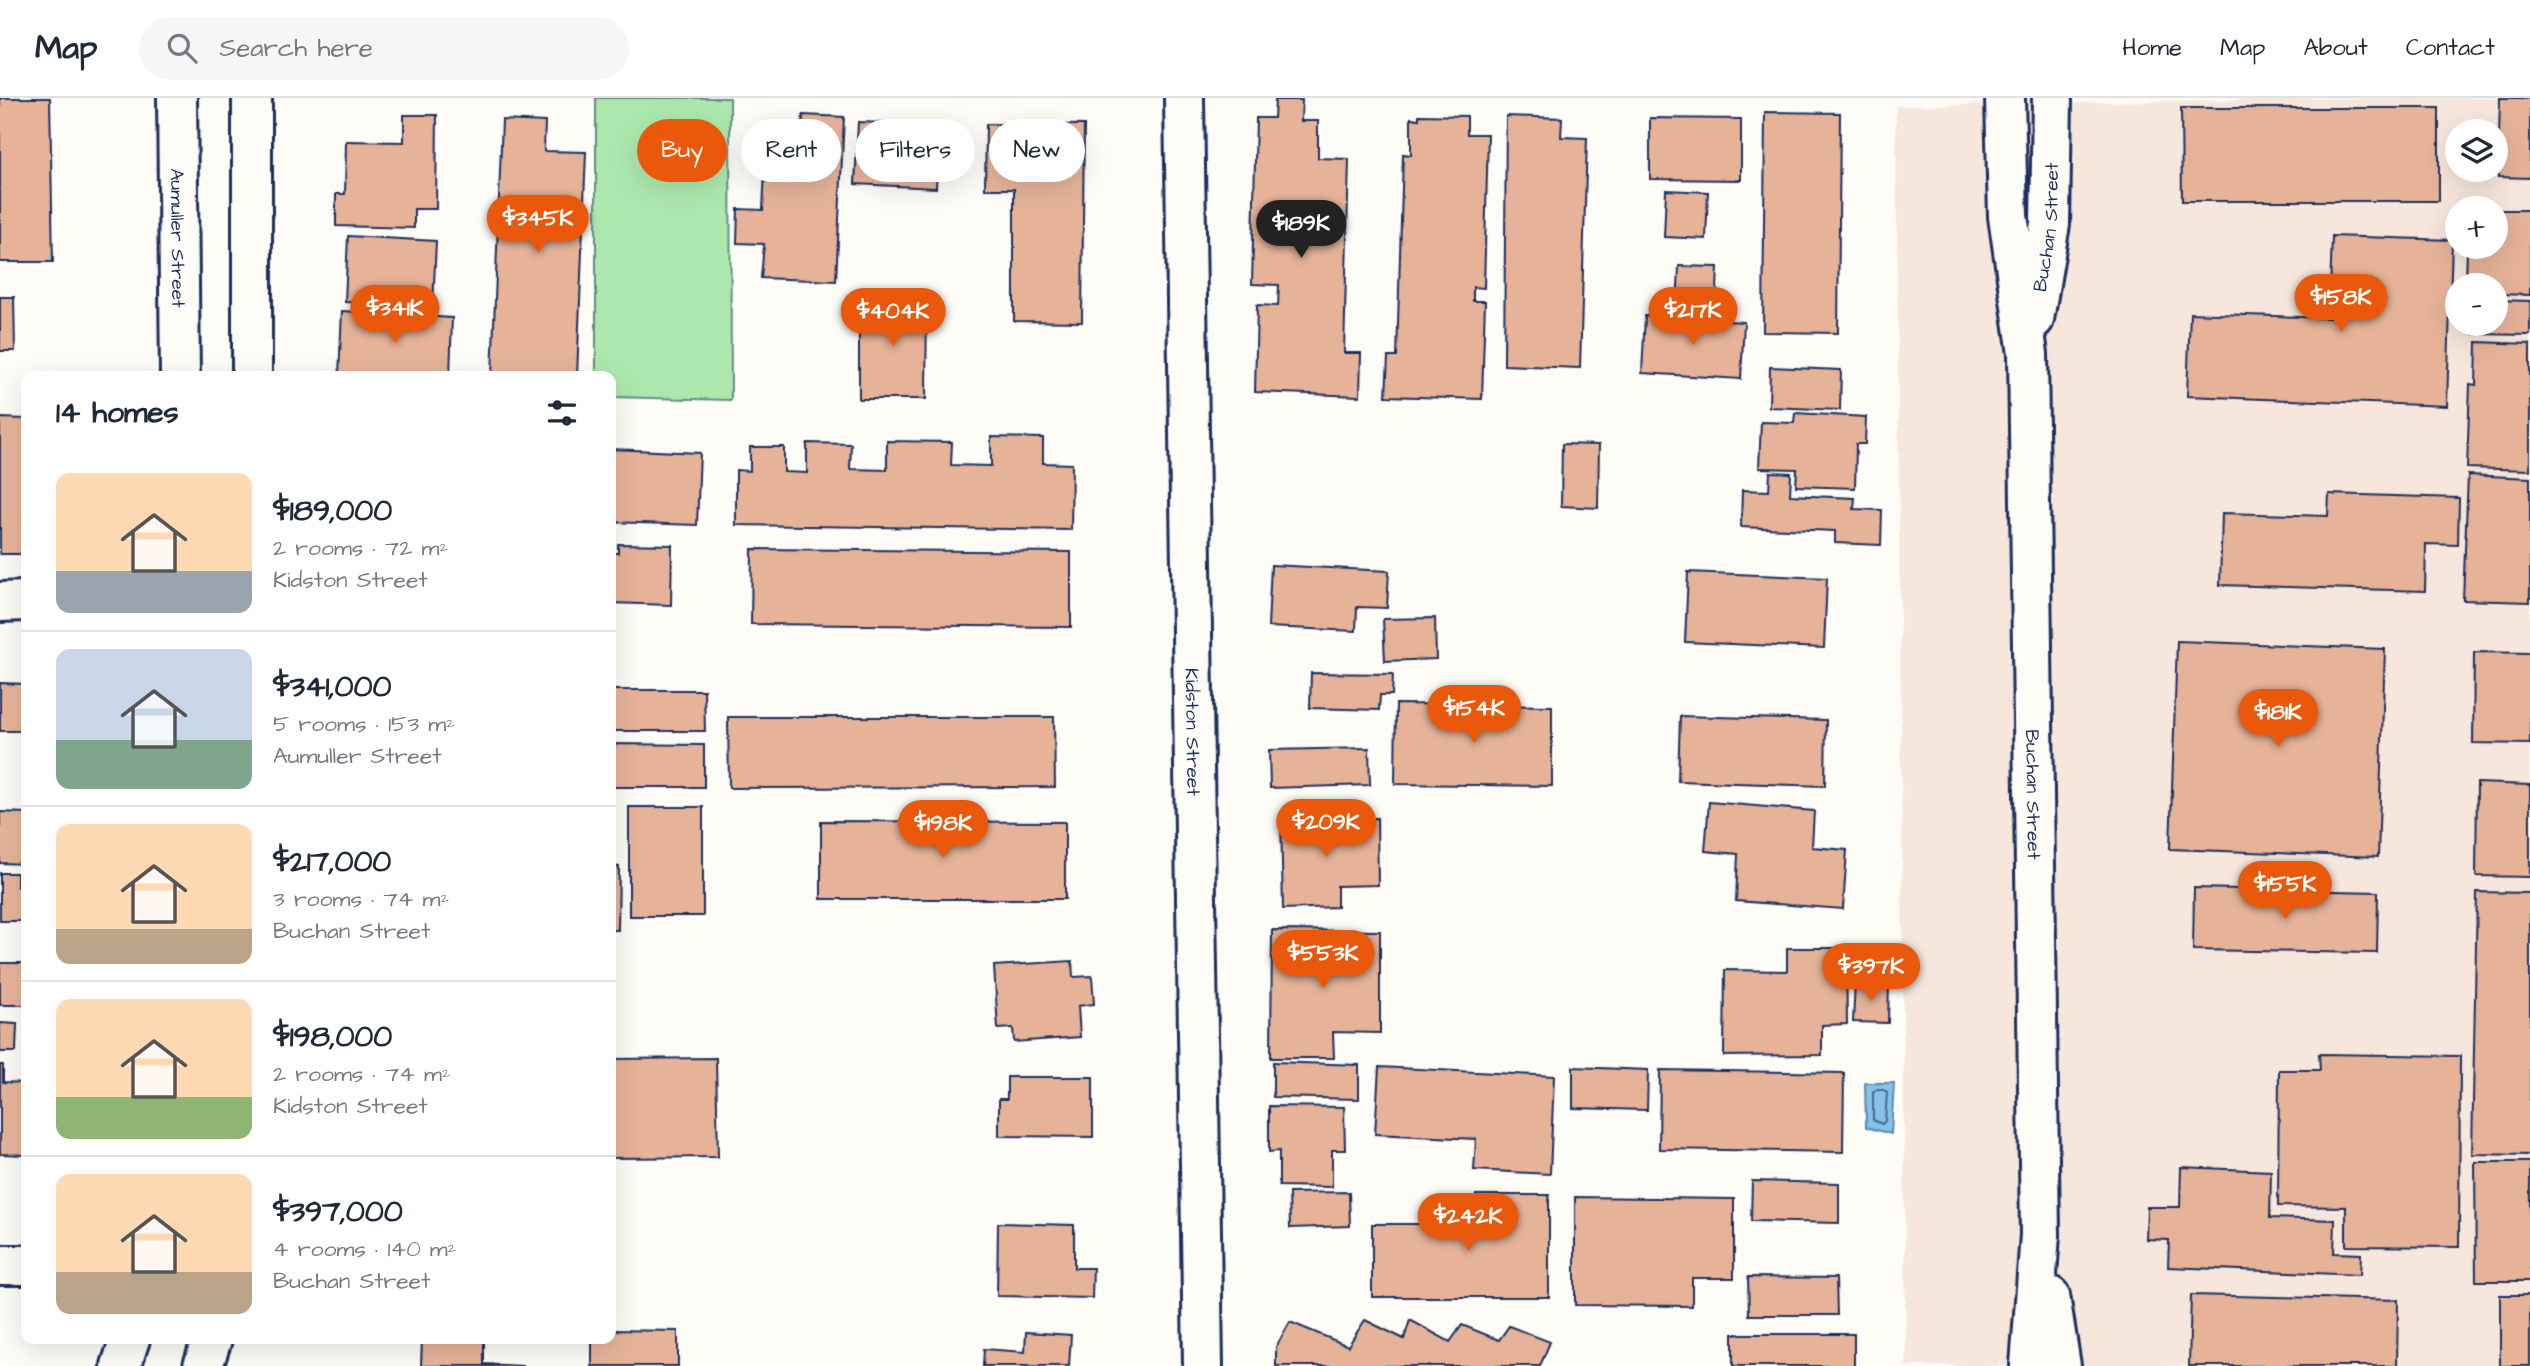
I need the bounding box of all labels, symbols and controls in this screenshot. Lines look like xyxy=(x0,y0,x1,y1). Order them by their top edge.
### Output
search box xyxy=(139,17,629,80)
text: Map xyxy=(35,25,97,71)
icon: search xyxy=(163,29,201,67)
text: Search here xyxy=(219,30,373,66)
text: Home xyxy=(2122,31,2182,65)
text: Map xyxy=(2220,31,2265,65)
text: About xyxy=(2303,31,2368,65)
text: Contact xyxy=(2406,31,2495,65)
chip: Buy xyxy=(637,119,727,182)
chip: Rent xyxy=(741,119,841,182)
chip: Filters xyxy=(855,119,975,182)
chip: New xyxy=(989,119,1085,182)
map controls xyxy=(2445,119,2508,336)
button: layers xyxy=(2445,119,2508,182)
street label: Buchan Street xyxy=(2027,162,2066,294)
street label: Aumuller Street xyxy=(163,168,191,308)
pin: $345K xyxy=(489,195,587,255)
button: + xyxy=(2445,196,2508,259)
pin: $189K xyxy=(1252,200,1350,260)
text: $345K xyxy=(503,202,573,234)
text: $189K xyxy=(1272,207,1330,239)
button: − xyxy=(2445,273,2508,336)
pin: $158K xyxy=(2292,274,2390,334)
text: $158K xyxy=(2311,281,2371,313)
pin: $341K xyxy=(346,286,444,345)
pin: $404K xyxy=(844,288,942,348)
pin: $217K xyxy=(1644,288,1742,347)
text: $341K xyxy=(366,292,424,324)
text: $217K xyxy=(1665,294,1721,326)
text: $404K xyxy=(857,295,929,327)
text: 14 homes xyxy=(56,392,179,434)
icon: filters xyxy=(543,394,581,432)
text: $189,000 xyxy=(273,490,392,532)
icon: home xyxy=(112,501,196,585)
text: 2 rooms · 72 m² xyxy=(273,532,448,564)
text: Kidston Street xyxy=(273,564,428,596)
text: $341,000 xyxy=(273,666,391,708)
street label: Kidston Street xyxy=(1178,668,1206,796)
icon: home xyxy=(112,677,196,761)
pin: $154K xyxy=(1425,686,1523,745)
pin: $181K xyxy=(2229,690,2327,749)
text: $154K xyxy=(1443,692,1505,724)
text: $181K xyxy=(2254,696,2302,728)
text: 5 rooms · 153 m² xyxy=(273,708,455,740)
street label: Buchan Street xyxy=(2018,729,2047,860)
text: Aumuller Street xyxy=(273,740,442,772)
pin: $198K xyxy=(894,800,992,860)
pin: $209K xyxy=(1277,800,1375,859)
text: $209K xyxy=(1292,806,1360,838)
text: $198K xyxy=(914,807,972,839)
text: $217,000 xyxy=(273,841,391,883)
icon: home xyxy=(112,852,196,936)
pin: $155K xyxy=(2236,862,2334,921)
text: $155K xyxy=(2254,868,2316,900)
text: 3 rooms · 74 m² xyxy=(273,883,449,915)
text: Buchan Street xyxy=(273,915,430,947)
pin: $553K xyxy=(1274,930,1372,990)
text: $553K xyxy=(1288,937,1359,969)
pin: $397K xyxy=(1822,944,1920,1003)
text: $397K xyxy=(1838,950,1904,982)
text: $198,000 xyxy=(273,1016,392,1058)
icon: home xyxy=(112,1027,196,1111)
text: 2 rooms · 74 m² xyxy=(273,1058,451,1090)
text: Kidston Street xyxy=(273,1090,428,1122)
text: $397,000 xyxy=(273,1191,403,1233)
pin: $242K xyxy=(1419,1194,1517,1253)
text: $242K xyxy=(1434,1200,1502,1232)
icon: home xyxy=(112,1202,196,1286)
text: 4 rooms · 140 m² xyxy=(273,1233,456,1265)
text: Buchan Street xyxy=(273,1265,430,1297)

